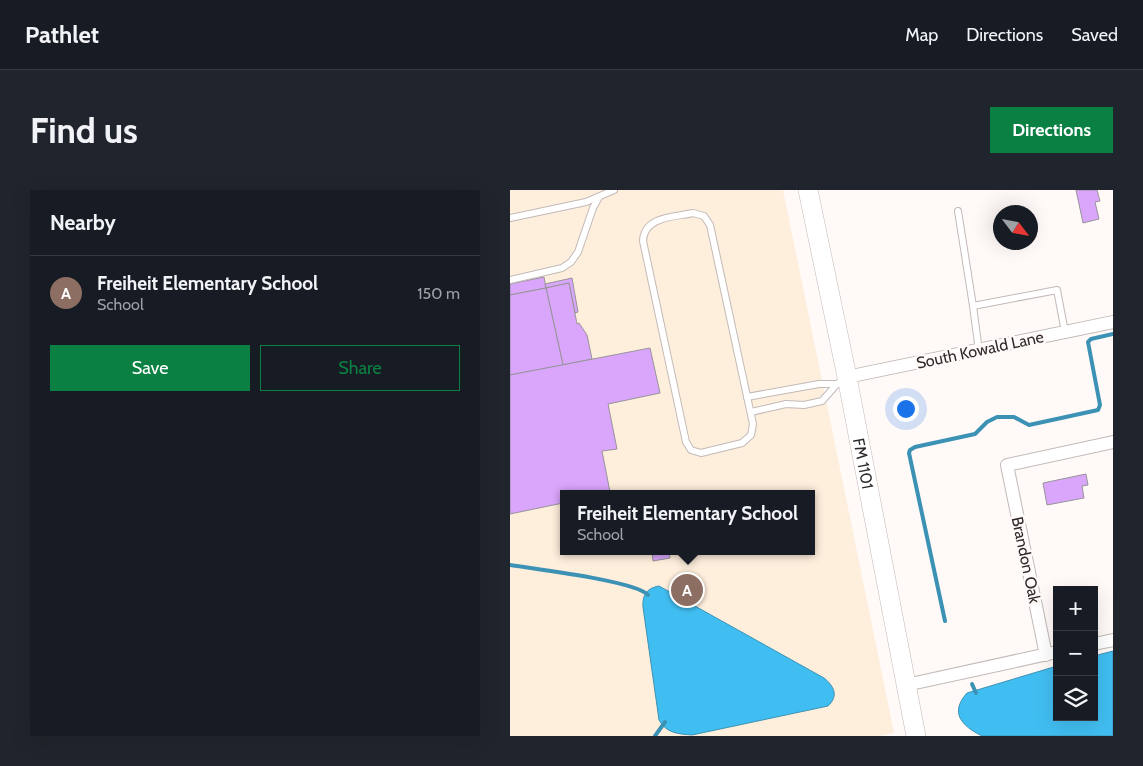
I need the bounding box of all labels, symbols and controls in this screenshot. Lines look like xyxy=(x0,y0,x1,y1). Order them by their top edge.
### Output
text: Pathlet xyxy=(25,20,99,49)
text: Map xyxy=(905,24,938,46)
text: Directions xyxy=(966,24,1043,46)
text: Saved xyxy=(1071,24,1118,46)
button: Directions xyxy=(990,107,1113,153)
text: Find us xyxy=(30,109,138,152)
north arrow xyxy=(993,205,1038,250)
text: Nearby xyxy=(50,210,116,235)
text: Freiheit Elementary School xyxy=(97,272,318,295)
text: A xyxy=(61,284,71,303)
text: 150 m xyxy=(417,284,460,303)
text: School xyxy=(97,295,144,314)
street label: South Kowald Lane xyxy=(915,327,1045,373)
button: Save xyxy=(50,345,250,391)
button: Share xyxy=(260,345,460,391)
your location xyxy=(893,396,919,422)
street label: FM 1101 xyxy=(849,436,878,490)
popup xyxy=(560,490,815,555)
text: Freiheit Elementary School xyxy=(577,502,798,525)
street label: Brandon Oak xyxy=(1008,515,1045,606)
text: School xyxy=(577,525,624,544)
pin: A xyxy=(671,571,703,609)
map controls xyxy=(1053,586,1098,721)
button: + xyxy=(1053,586,1098,631)
button: − xyxy=(1053,631,1098,676)
button: layers xyxy=(1053,676,1098,721)

